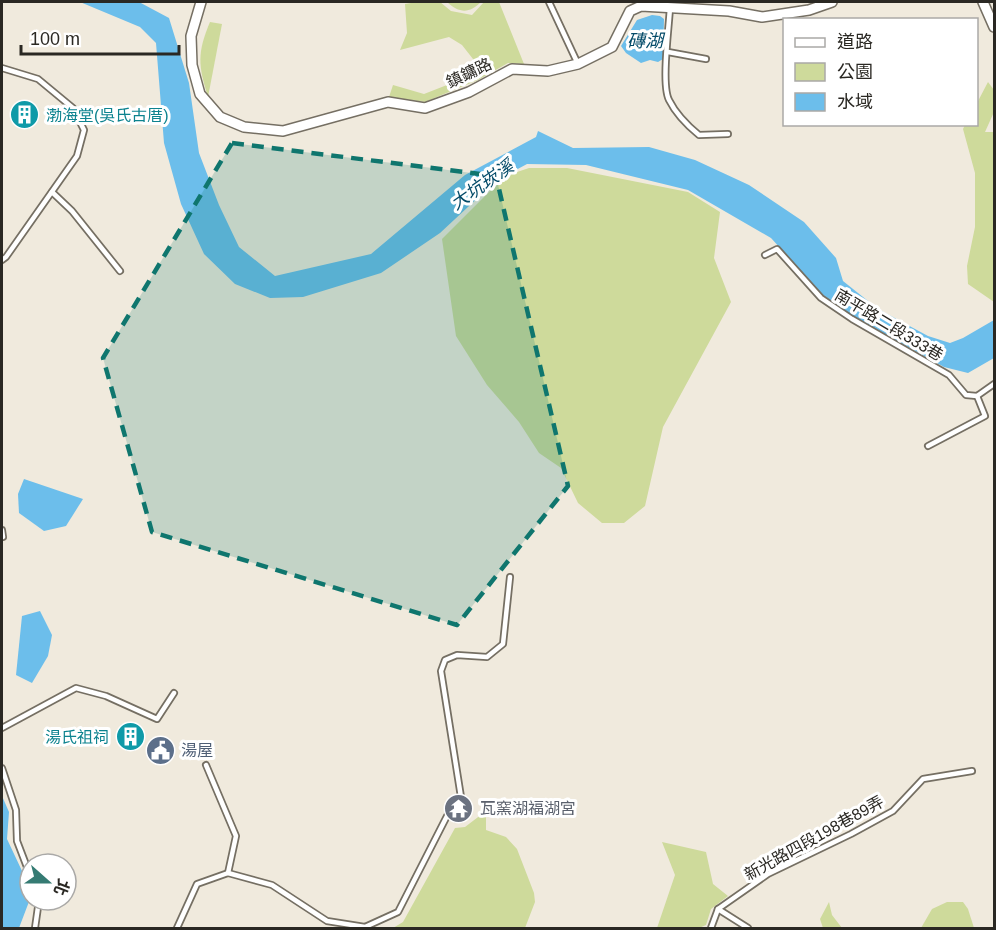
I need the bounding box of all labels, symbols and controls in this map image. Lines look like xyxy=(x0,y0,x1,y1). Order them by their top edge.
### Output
scale bar xyxy=(21,18,178,56)
legend xyxy=(783,18,978,126)
text: 100 m xyxy=(30,29,80,49)
water label: 磚湖 xyxy=(627,31,666,51)
text: 道路 xyxy=(837,32,873,52)
street label: 鎮鏞路 xyxy=(444,55,494,91)
text: 公園 xyxy=(837,62,873,82)
text: 水域 xyxy=(837,92,873,112)
building icon: 渤海堂(吳氏古厝) xyxy=(9,99,41,131)
place label: 渤海堂(吳氏古厝) xyxy=(46,107,169,124)
water label: 大坑崁溪 xyxy=(447,154,520,214)
street label: 南平路二段333巷 xyxy=(832,286,946,364)
building icon: 湯氏祖祠 xyxy=(114,721,146,753)
place label: 湯氏祖祠 xyxy=(45,729,109,746)
public building icon: 湯屋 xyxy=(144,734,176,766)
place label: 湯屋 xyxy=(181,742,213,759)
temple icon: 瓦窯湖福湖宮 xyxy=(443,792,475,824)
street label: 新光路四段198巷89弄 xyxy=(741,793,887,883)
place label: 瓦窯湖福湖宮 xyxy=(480,800,576,817)
north arrow xyxy=(18,852,78,912)
text: 北 xyxy=(51,877,72,898)

